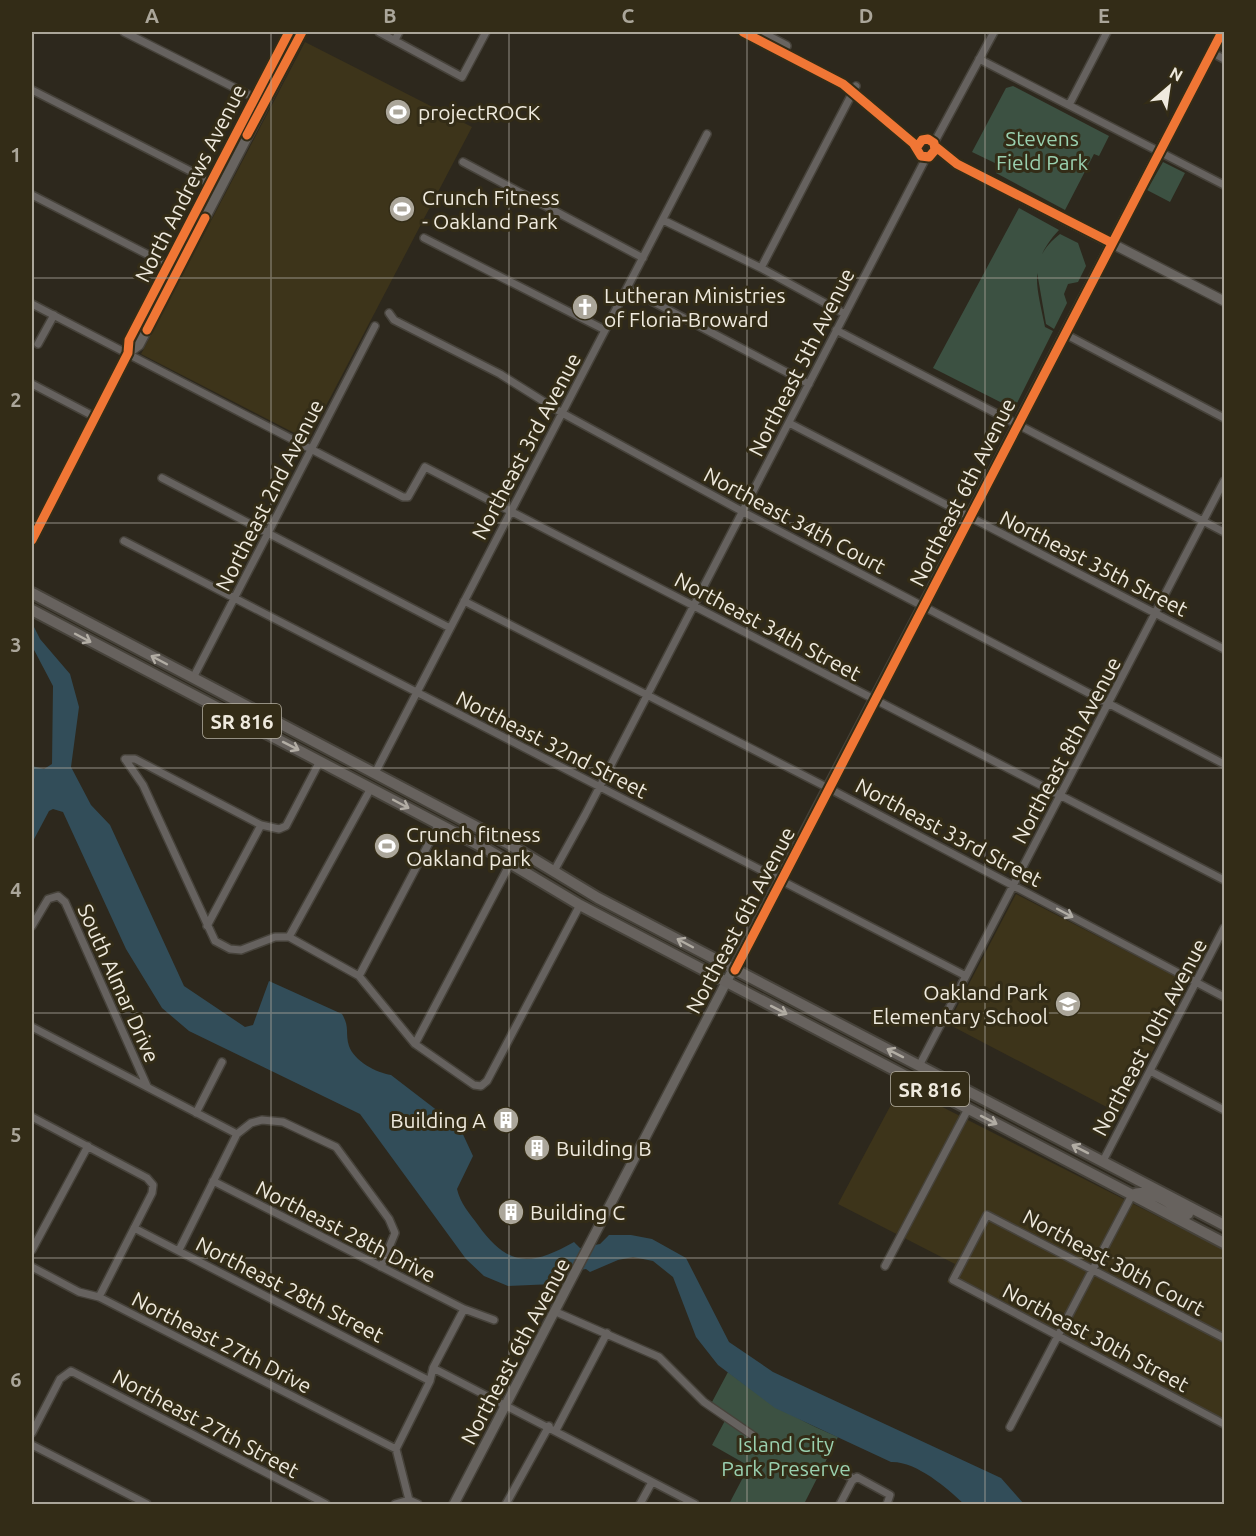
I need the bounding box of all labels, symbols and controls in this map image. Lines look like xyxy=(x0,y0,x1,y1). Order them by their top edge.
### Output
text: A xyxy=(145,4,159,27)
text: B xyxy=(383,4,397,27)
text: C xyxy=(622,4,635,27)
text: D xyxy=(859,4,873,27)
text: E xyxy=(1098,4,1110,27)
north arrow xyxy=(1139,57,1199,117)
text: N xyxy=(1167,63,1186,85)
street label: North Andrews Avenue xyxy=(130,80,250,286)
sports icon: projectROCK xyxy=(383,97,413,127)
place label: projectROCK xyxy=(418,100,540,124)
park label: Stevens Field Park xyxy=(996,126,1088,174)
text: 1 xyxy=(10,143,22,166)
place label: Crunch Fitness - Oakland Park xyxy=(422,185,560,233)
sports icon: Crunch Fitness - Oakland Park xyxy=(387,194,417,224)
street label: Northeast 5th Avenue xyxy=(743,264,859,460)
place label: Lutheran Ministries of Floria-Broward xyxy=(604,283,786,331)
church icon: Lutheran Ministries of Floria-Broward xyxy=(570,292,600,322)
street label: Northeast 3rd Avenue xyxy=(467,349,585,543)
text: 2 xyxy=(10,388,22,411)
street label: Northeast 6th Avenue xyxy=(904,394,1020,590)
street label: Northeast 2nd Avenue xyxy=(210,395,328,595)
street label: Northeast 34th Court xyxy=(700,462,890,578)
street label: Northeast 35th Street xyxy=(996,505,1192,621)
street label: Northeast 34th Street xyxy=(671,567,865,685)
one-way arrow xyxy=(74,632,92,644)
text: 3 xyxy=(10,633,22,656)
street label: Northeast 8th Avenue xyxy=(1007,653,1125,847)
one-way arrow xyxy=(150,654,168,665)
street label: Northeast 32nd Street xyxy=(452,685,652,803)
road number: SR 816 xyxy=(203,704,281,738)
one-way arrow xyxy=(281,741,299,752)
street label: Northeast 33rd Street xyxy=(852,773,1046,891)
one-way arrow xyxy=(392,798,409,810)
place label: Crunch fitness Oakland park xyxy=(406,822,541,870)
street label: Northeast 6th Avenue xyxy=(681,823,799,1017)
sports icon: Crunch fitness Oakland park xyxy=(372,831,402,861)
text: 4 xyxy=(10,878,22,901)
street label: South Almar Drive xyxy=(73,900,165,1066)
one-way arrow xyxy=(1056,907,1074,919)
street label: Northeast 10th Avenue xyxy=(1087,934,1211,1140)
one-way arrow xyxy=(677,937,694,949)
place label: Oakland Park Elementary School xyxy=(872,980,1048,1028)
school or university icon: Oakland Park Elementary School xyxy=(1053,989,1083,1019)
one-way arrow xyxy=(770,1005,788,1017)
one-way arrow xyxy=(887,1047,904,1059)
road number: SR 816 xyxy=(891,1072,969,1106)
building icon: Building A xyxy=(491,1105,521,1135)
place label: Building A xyxy=(390,1108,486,1132)
one-way arrow xyxy=(980,1115,998,1127)
text: 5 xyxy=(10,1123,22,1146)
building icon: Building B xyxy=(522,1133,552,1163)
place label: Building B xyxy=(556,1136,652,1160)
one-way arrow xyxy=(1071,1142,1089,1154)
street label: Northeast 28th Drive xyxy=(252,1175,440,1287)
building icon: Building C xyxy=(496,1197,526,1227)
place label: Building C xyxy=(530,1200,625,1224)
street label: Northeast 30th Court xyxy=(1019,1204,1209,1320)
street label: Northeast 28th Street xyxy=(192,1231,388,1347)
street label: Northeast 6th Avenue xyxy=(456,1254,574,1448)
street label: Northeast 30th Street xyxy=(999,1278,1193,1396)
street label: Northeast 27th Drive xyxy=(128,1286,316,1398)
street label: Northeast 27th Street xyxy=(109,1364,303,1482)
text: 6 xyxy=(10,1368,22,1391)
park label: Island City Park Preserve xyxy=(721,1432,851,1480)

